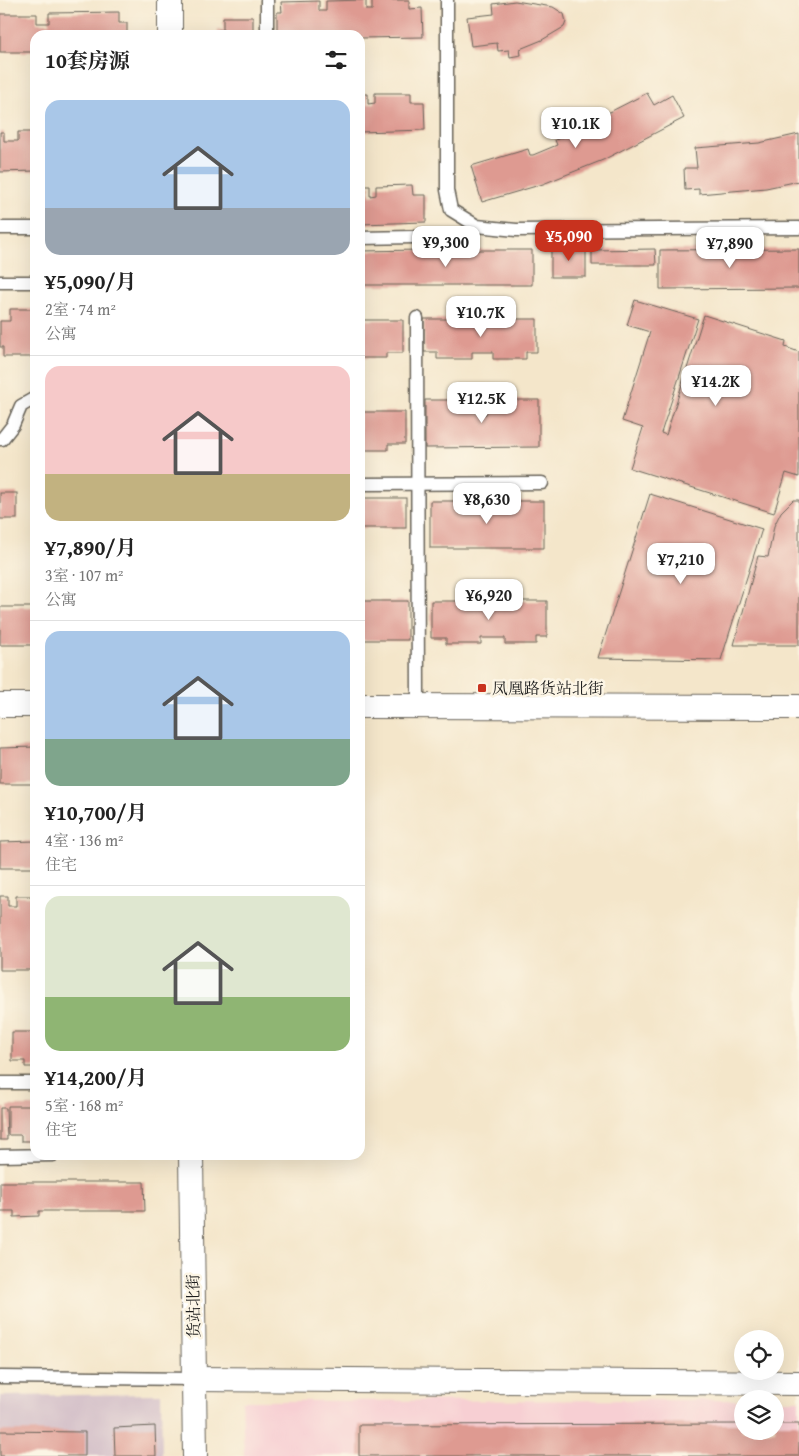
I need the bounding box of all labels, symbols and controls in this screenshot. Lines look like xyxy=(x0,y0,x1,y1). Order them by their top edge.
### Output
text: 10套房源 xyxy=(45,45,130,76)
icon: filters xyxy=(322,46,350,74)
pin: ¥10.1K xyxy=(535,106,617,149)
text: ¥10.1K xyxy=(552,111,600,135)
icon: home xyxy=(153,133,243,223)
pin: ¥5,090 xyxy=(528,220,610,262)
text: ¥5,090 xyxy=(546,224,592,248)
pin: ¥9,300 xyxy=(405,226,487,268)
pin: ¥7,890 xyxy=(689,226,771,269)
text: ¥9,300 xyxy=(423,230,469,254)
text: ¥7,890 xyxy=(707,231,753,255)
text: ¥5,090/月 xyxy=(45,266,136,297)
pin: ¥10.7K xyxy=(440,296,522,338)
text: 2室 · 74 m² xyxy=(45,297,116,321)
text: ¥10.7K xyxy=(457,300,505,324)
text: 公寓 xyxy=(45,321,77,345)
pin: ¥14.2K xyxy=(675,364,757,407)
text: ¥14.2K xyxy=(692,369,740,393)
pin: ¥12.5K xyxy=(441,382,523,424)
text: ¥12.5K xyxy=(458,386,506,410)
icon: home xyxy=(153,398,243,488)
pin: ¥8,630 xyxy=(446,482,528,525)
text: ¥8,630 xyxy=(464,487,510,511)
text: ¥7,890/月 xyxy=(45,532,136,563)
pin: ¥7,210 xyxy=(640,542,722,585)
text: ¥7,210 xyxy=(658,547,704,571)
text: 3室 · 107 m² xyxy=(45,563,124,587)
pin: ¥6,920 xyxy=(448,578,530,621)
text: ¥6,920 xyxy=(466,583,512,607)
text: 公寓 xyxy=(45,587,77,611)
icon: home xyxy=(153,663,243,753)
place label: 凤凰路货站北街 xyxy=(492,676,604,700)
marker: 凤凰路货站北街 xyxy=(476,682,488,694)
text: ¥10,700/月 xyxy=(45,797,147,828)
text: 4室 · 136 m² xyxy=(45,828,124,852)
text: 住宅 xyxy=(45,852,77,876)
icon: home xyxy=(153,928,243,1018)
text: ¥14,200/月 xyxy=(45,1062,147,1093)
text: 5室 · 168 m² xyxy=(45,1093,124,1117)
text: 住宅 xyxy=(45,1117,77,1141)
street label: 货站北街 xyxy=(180,1274,206,1338)
map controls xyxy=(734,1330,784,1440)
button: locate xyxy=(734,1330,784,1380)
button: layers xyxy=(734,1390,784,1440)

